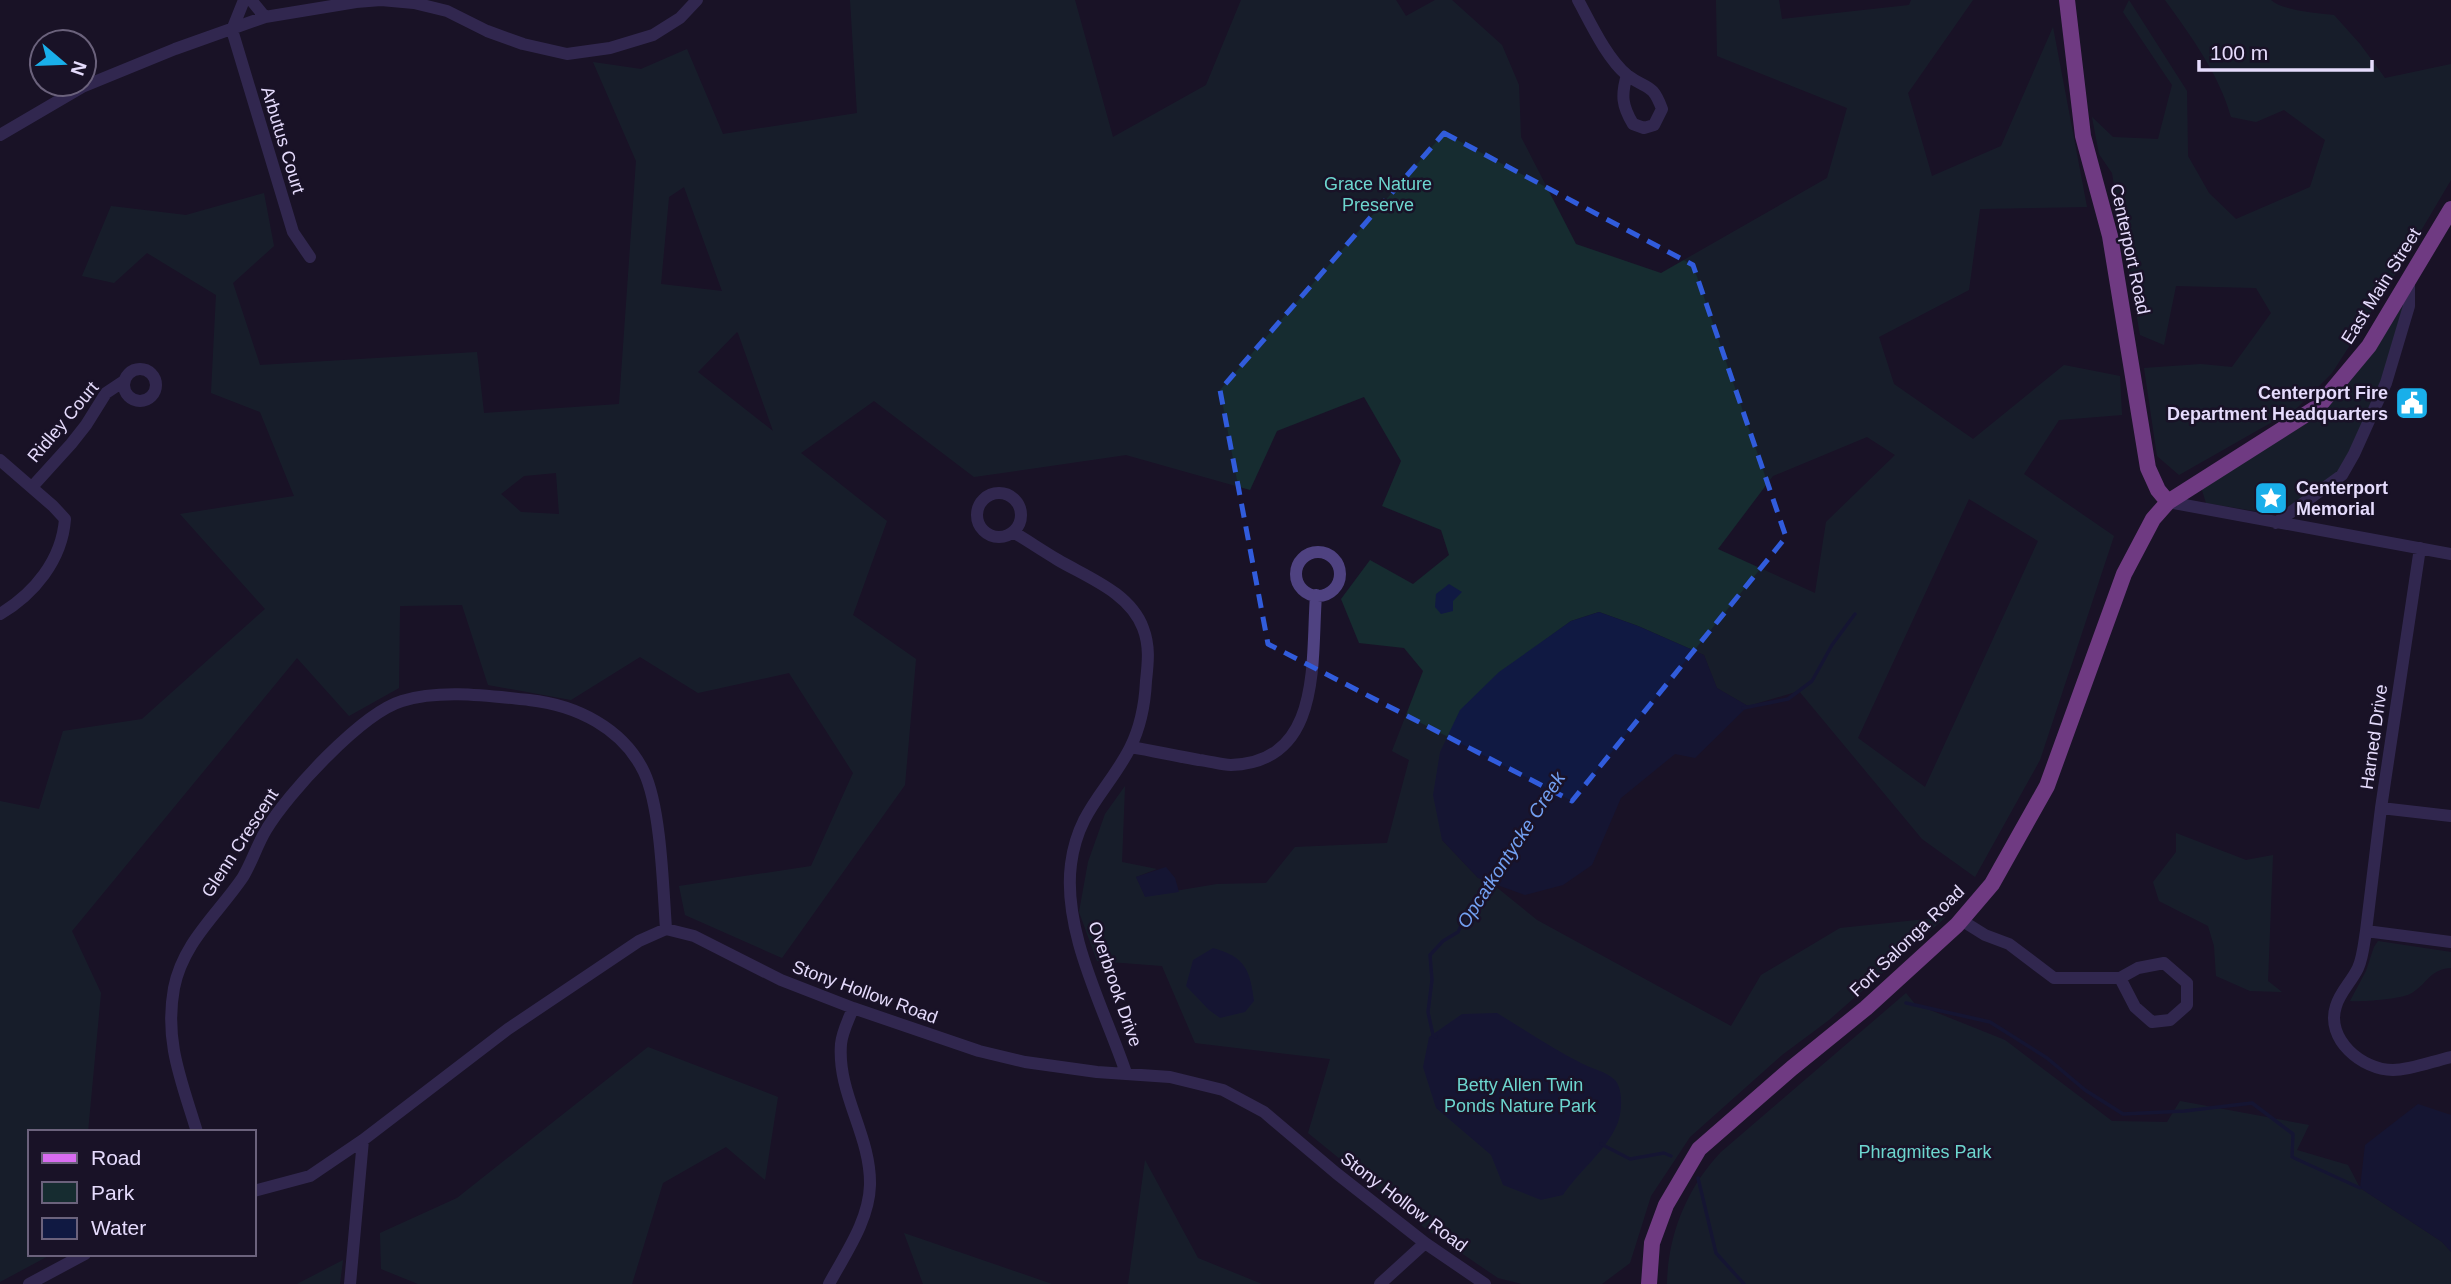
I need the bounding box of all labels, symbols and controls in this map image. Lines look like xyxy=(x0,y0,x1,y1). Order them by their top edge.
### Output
north arrow xyxy=(28,28,98,98)
scale bar xyxy=(2199,28,2372,72)
text: 100 m xyxy=(2210,41,2268,64)
text: N xyxy=(66,58,91,78)
street label: Arbutus Court xyxy=(257,84,309,196)
park label: Grace Nature Preserve xyxy=(1324,174,1432,215)
street label: Centerport Road xyxy=(2106,182,2154,316)
street label: East Main Street xyxy=(2337,224,2425,348)
street label: Ridley Court xyxy=(24,378,102,466)
place label: Centerport Fire Department Headquarters xyxy=(2167,383,2388,424)
public building icon: Centerport Fire Department Headquarters xyxy=(2393,384,2431,422)
place label: Centerport Memorial xyxy=(2296,478,2388,519)
place icon: Centerport Memorial xyxy=(2252,479,2290,517)
street label: Harned Drive xyxy=(2357,683,2391,791)
water label: Opcatkontycke Creek xyxy=(1453,767,1570,932)
street label: Glenn Crescent xyxy=(198,785,282,901)
street label: Fort Salonga Road xyxy=(1846,881,1968,1001)
street label: Overbrook Drive xyxy=(1084,919,1146,1049)
street label: Stony Hollow Road xyxy=(790,956,940,1028)
park label: Betty Allen Twin Ponds Nature Park xyxy=(1444,1075,1597,1116)
legend xyxy=(28,1130,256,1256)
park label: Phragmites Park xyxy=(1858,1142,1993,1162)
text: Road xyxy=(91,1146,141,1169)
street label: Stony Hollow Road xyxy=(1337,1148,1471,1256)
text: Park xyxy=(91,1181,135,1204)
text: Water xyxy=(91,1216,146,1239)

